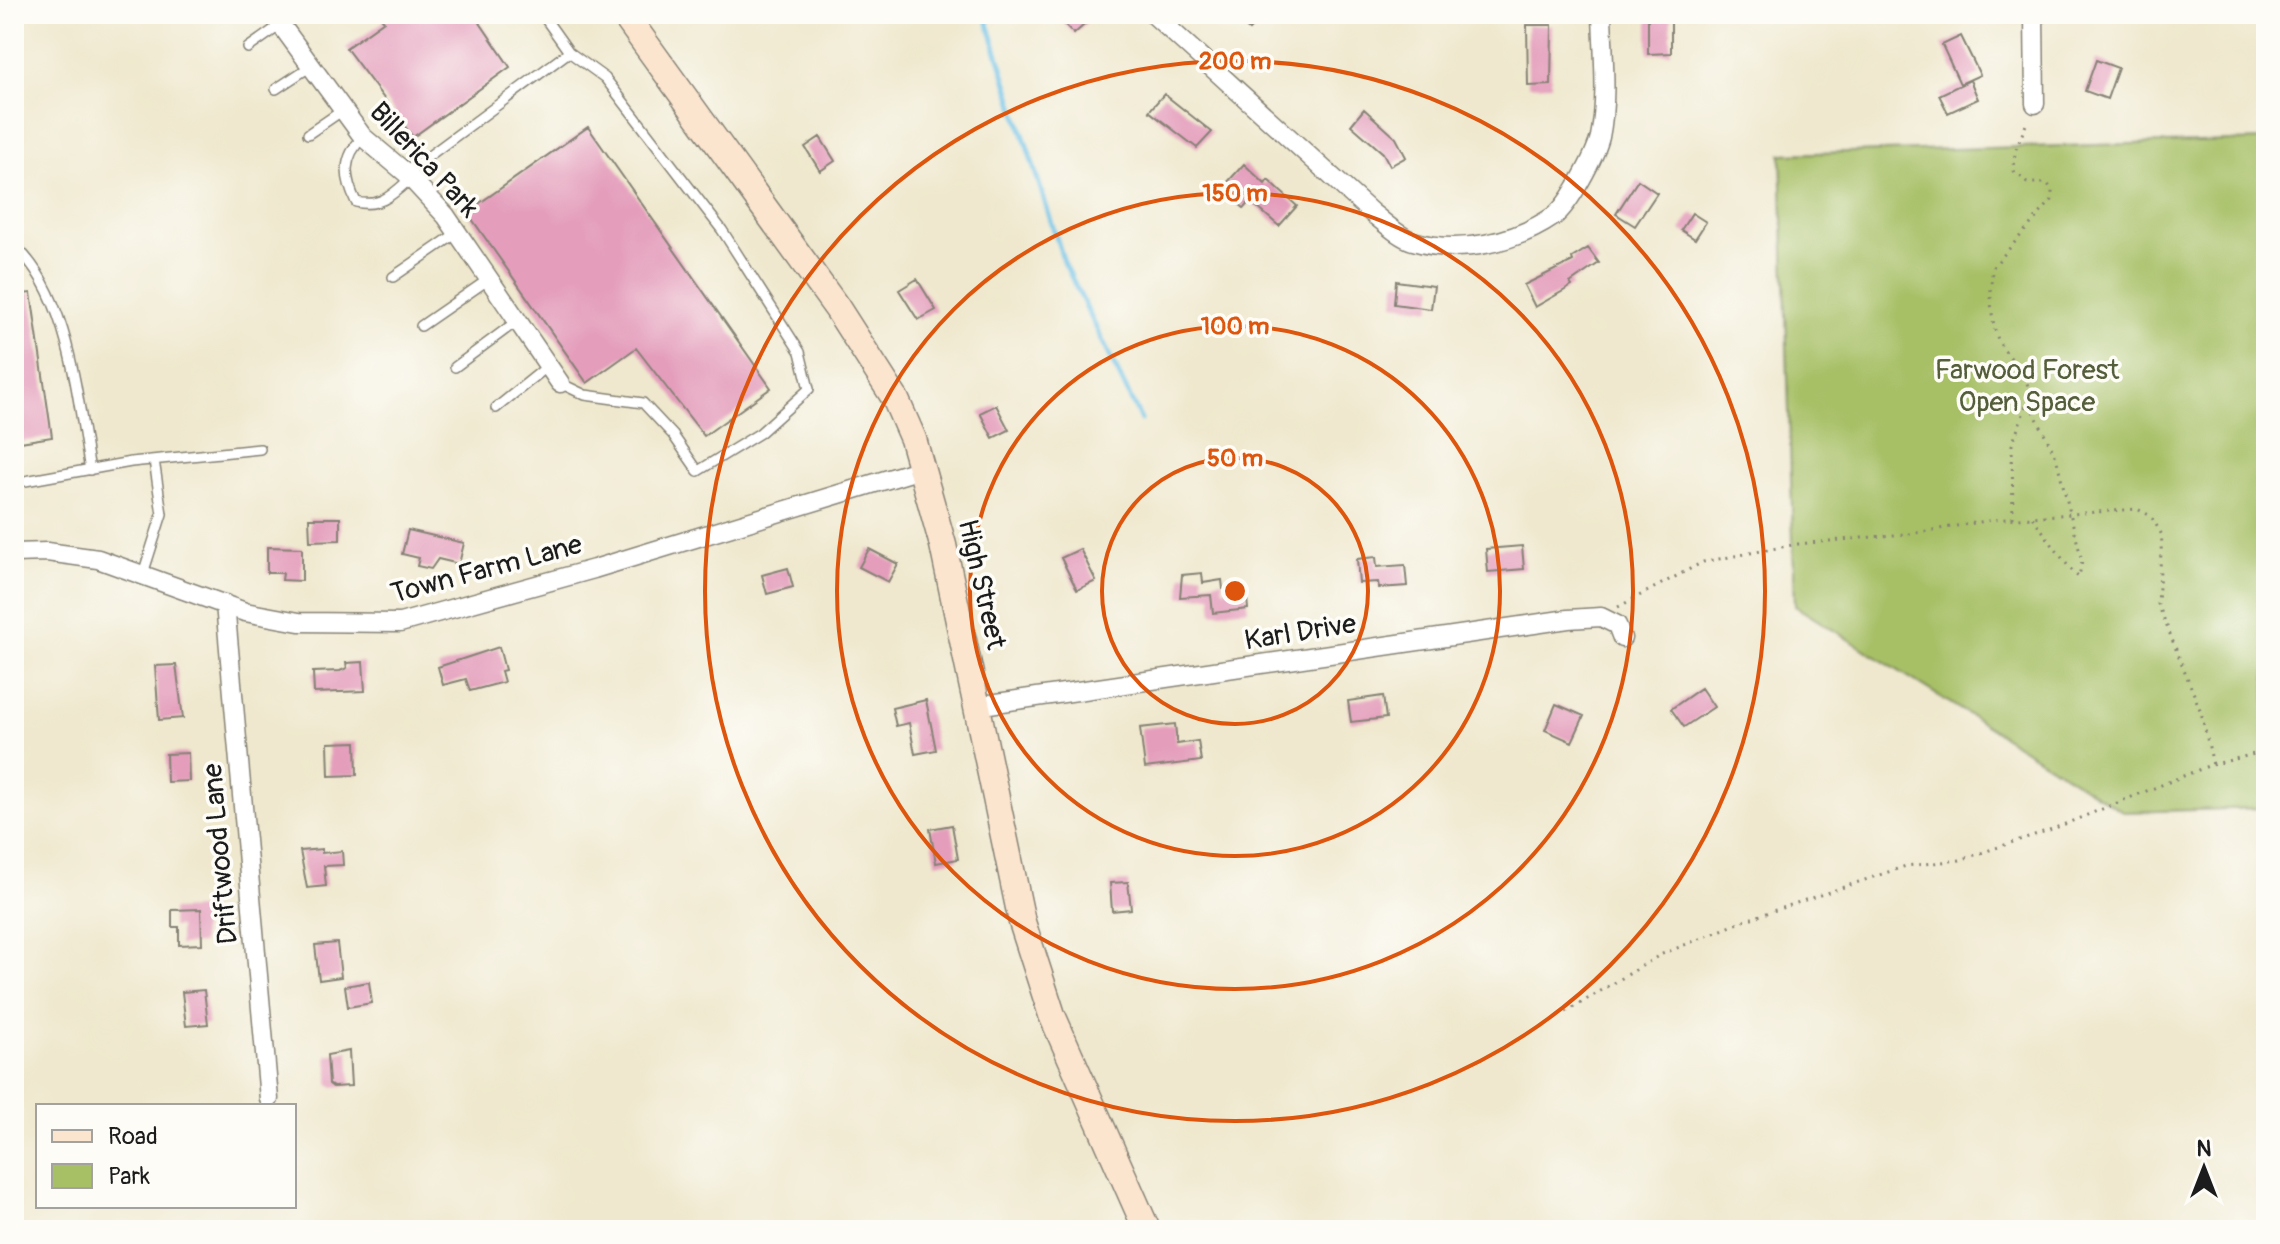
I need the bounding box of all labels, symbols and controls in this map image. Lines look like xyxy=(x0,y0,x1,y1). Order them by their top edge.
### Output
text: 200 m xyxy=(1199,47,1271,76)
street label: Billerica Park xyxy=(362,95,486,225)
text: 150 m xyxy=(1202,179,1268,208)
text: 100 m xyxy=(1201,312,1269,341)
park label: Farwood Forest Open Space xyxy=(1935,353,2120,420)
text: 50 m xyxy=(1207,444,1263,473)
street label: High Street xyxy=(950,516,1014,653)
street label: Town Farm Lane xyxy=(387,527,586,612)
centre of rings xyxy=(1221,577,1249,605)
street label: Karl Drive xyxy=(1242,606,1359,659)
street label: Driftwood Lane xyxy=(195,762,246,946)
legend xyxy=(36,1104,296,1208)
text: Road xyxy=(108,1122,158,1151)
north arrow xyxy=(2164,1128,2244,1208)
text: N xyxy=(2197,1135,2212,1163)
text: Park xyxy=(108,1162,150,1191)

